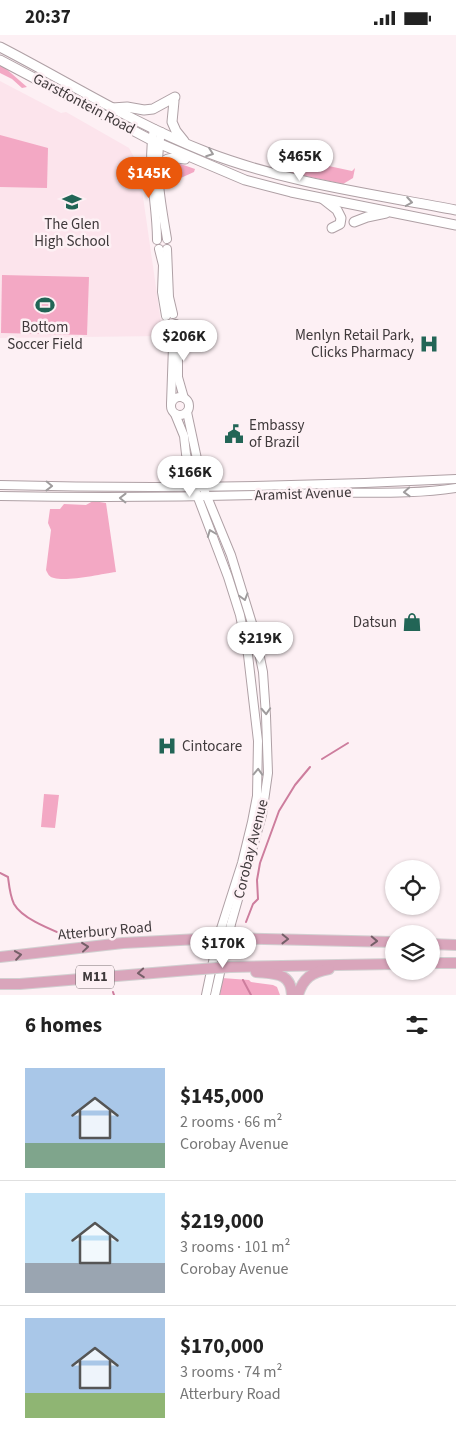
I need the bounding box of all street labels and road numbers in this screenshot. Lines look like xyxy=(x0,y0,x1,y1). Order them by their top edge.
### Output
street label: Garstfontein Road xyxy=(29,68,139,140)
street label: Aramist Avenue xyxy=(254,482,352,506)
street label: Corobay Avenue xyxy=(229,797,273,901)
street label: Atterbury Road xyxy=(57,916,153,946)
road number: M11 xyxy=(76,965,114,989)

